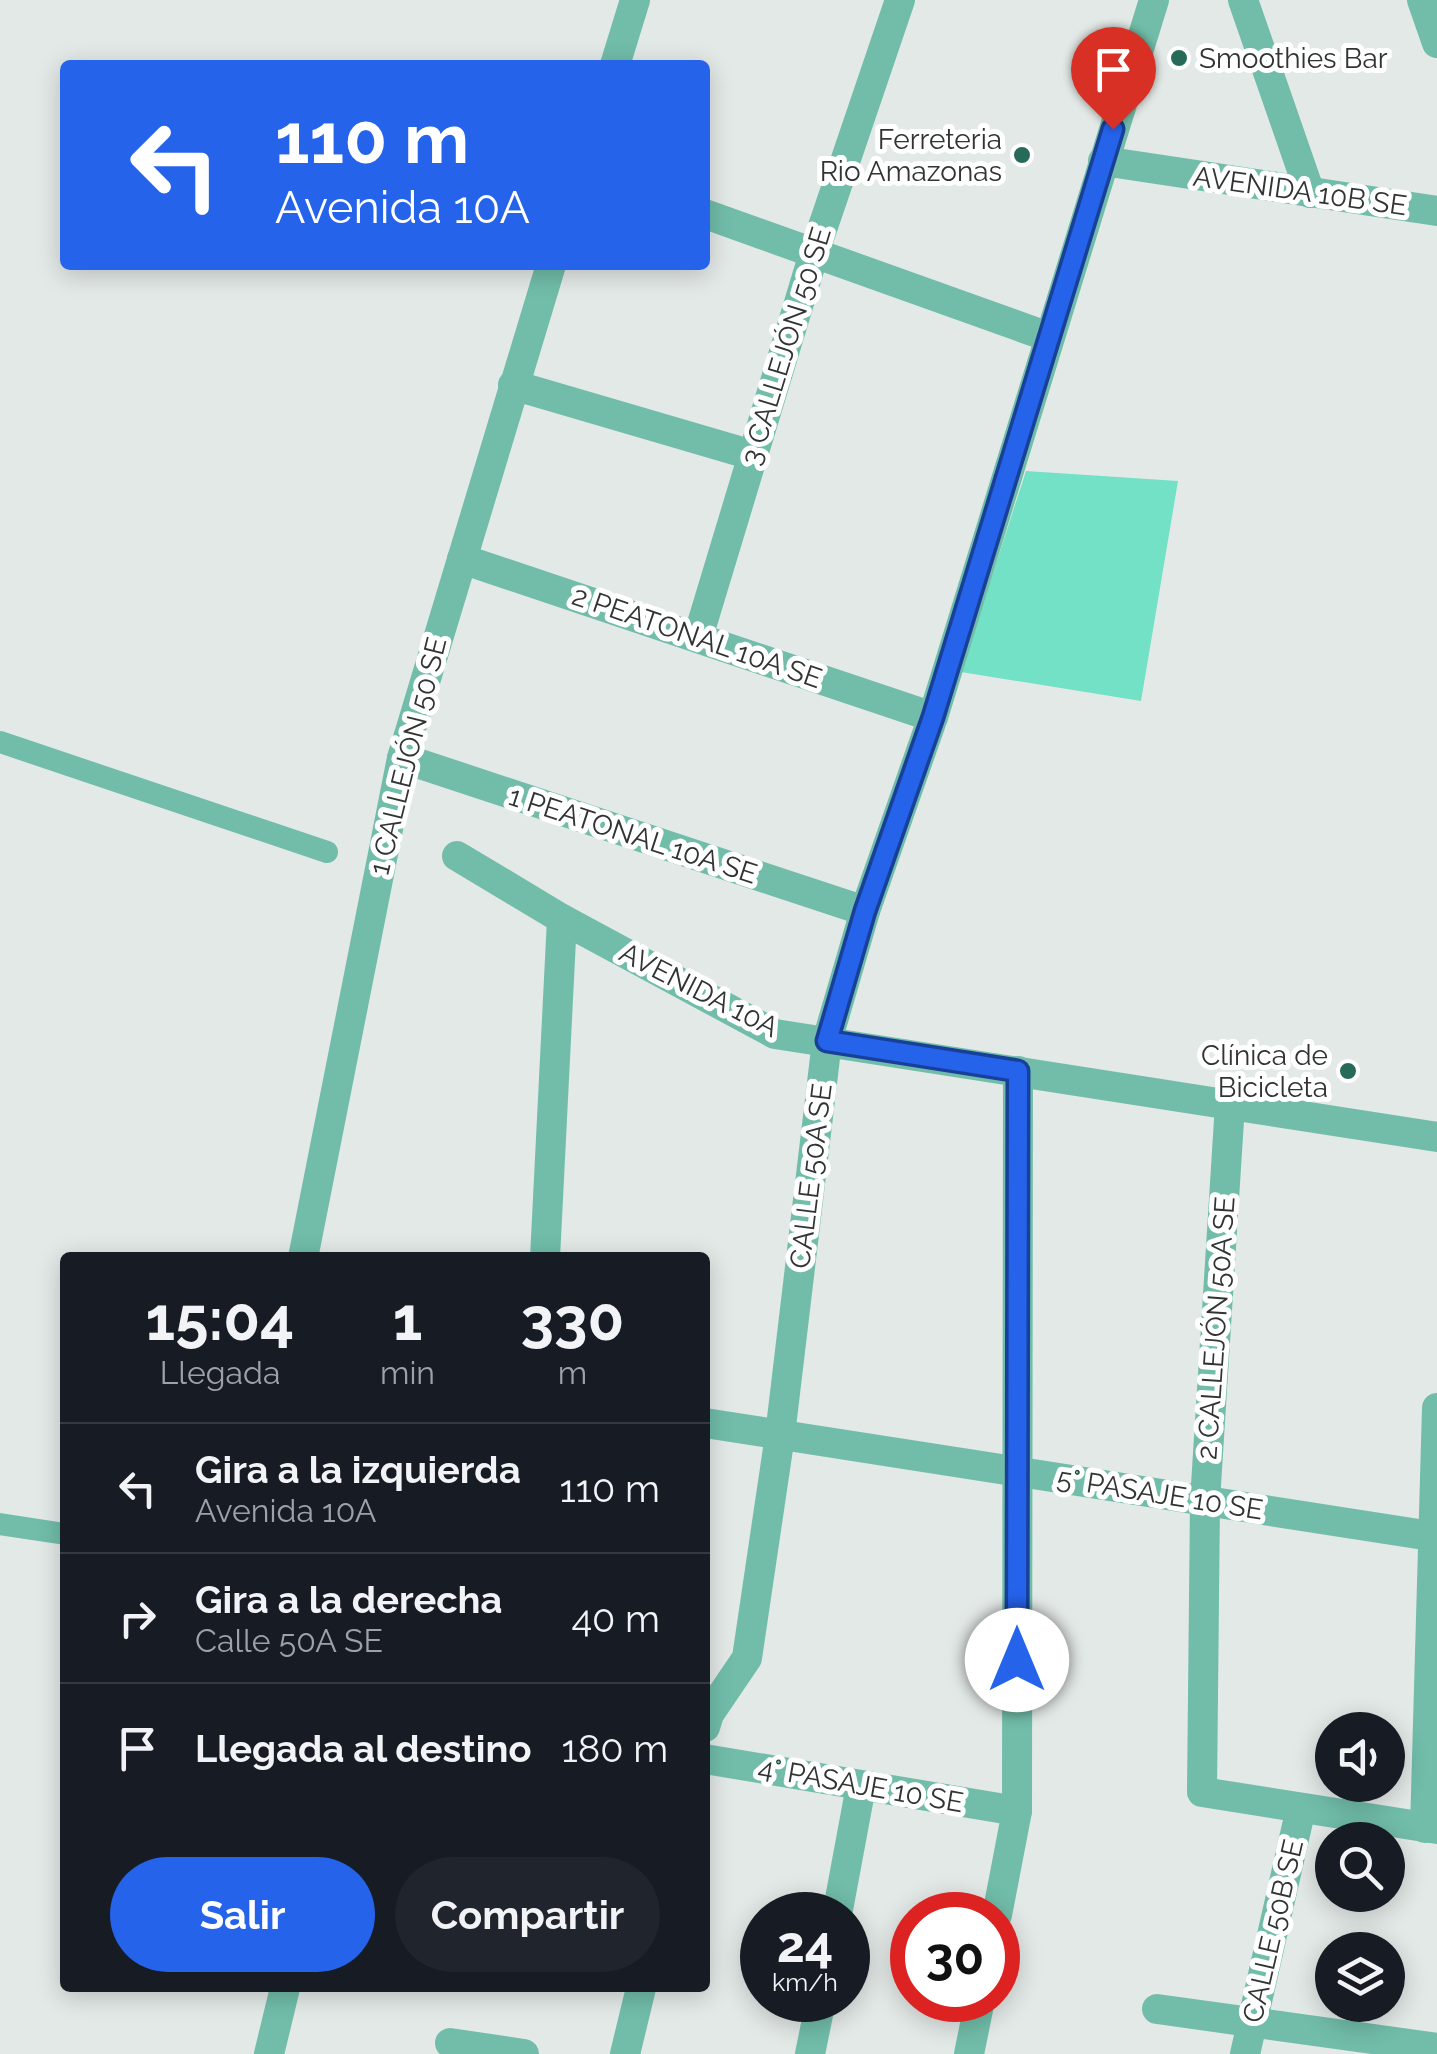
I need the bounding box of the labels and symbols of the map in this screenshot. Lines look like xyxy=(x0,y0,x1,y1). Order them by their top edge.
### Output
pin xyxy=(1071,27,1156,130)
place label: Smoothies Bar xyxy=(1199,42,1388,75)
marker: Smoothies Bar xyxy=(1168,47,1190,69)
place label: Ferreteria Rio Amazonas xyxy=(820,123,1002,188)
marker: Ferreteria Rio Amazonas xyxy=(1011,144,1033,166)
street label: AVENIDA 10B SE xyxy=(1191,160,1409,222)
street label: 3 CALLEJÓN 50 SE xyxy=(734,223,838,469)
street label: 2 PEATONAL 10A SE xyxy=(568,579,826,695)
street label: 1 CALLEJÓN 50 SE xyxy=(363,634,453,878)
street label: 1 PEATONAL 10A SE xyxy=(505,779,761,891)
street label: AVENIDA 10A xyxy=(614,936,784,1044)
place label: Clínica de Bicicleta xyxy=(1201,1039,1328,1104)
marker: Clínica de Bicicleta xyxy=(1337,1060,1359,1082)
street label: CALLE 50A SE xyxy=(783,1082,839,1270)
street label: 2 CALLEJÓN 50A SE xyxy=(1190,1195,1242,1461)
street label: 5° PASAJE 10 SE xyxy=(1055,1461,1265,1527)
position arrow xyxy=(965,1608,1069,1712)
street label: 4° PASAJE 10 SE xyxy=(756,1751,966,1819)
street label: CALLE 50B SE xyxy=(1236,1836,1310,2026)
speed limit sign: 30 xyxy=(890,1892,1020,2022)

